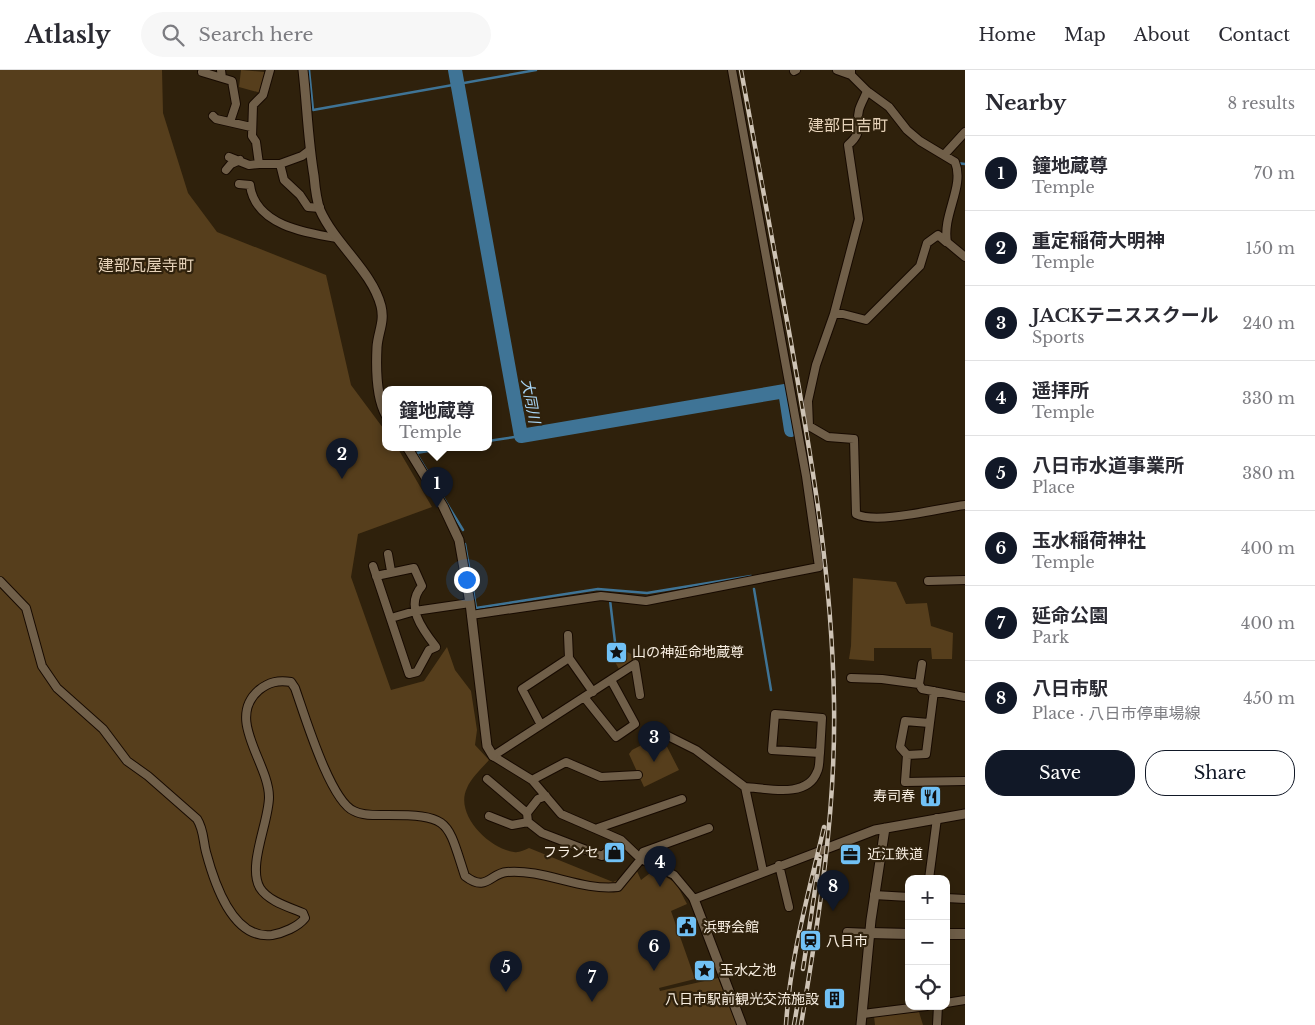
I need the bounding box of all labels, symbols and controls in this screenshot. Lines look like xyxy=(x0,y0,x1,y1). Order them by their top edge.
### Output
search box xyxy=(141,12,491,57)
text: Atlasly xyxy=(25,20,111,49)
icon: search xyxy=(159,21,187,49)
text: Search here xyxy=(199,23,314,46)
text: Home xyxy=(978,24,1036,46)
text: Map xyxy=(1064,24,1106,46)
text: About xyxy=(1134,24,1190,46)
text: Contact xyxy=(1218,24,1290,46)
text: Nearby xyxy=(985,90,1066,116)
text: 8 results xyxy=(1228,93,1295,113)
district label: 建部日吉町 xyxy=(808,115,888,135)
text: 鐘地蔵尊 xyxy=(1032,154,1108,177)
text: 1 xyxy=(998,163,1004,183)
text: 70 m xyxy=(1254,163,1295,183)
text: Temple xyxy=(1032,177,1095,197)
text: 重定稲荷大明神 xyxy=(1032,229,1165,252)
text: 2 xyxy=(996,238,1006,258)
text: 150 m xyxy=(1246,238,1295,258)
text: Temple xyxy=(1032,252,1095,272)
district label: 建部瓦屋寺町 xyxy=(98,255,194,275)
text: JACKテニススクール xyxy=(1032,304,1219,327)
text: 3 xyxy=(996,313,1006,333)
text: 240 m xyxy=(1243,313,1295,333)
text: Sports xyxy=(1032,327,1085,347)
water label: 大同川 xyxy=(518,377,545,427)
text: 遥拝所 xyxy=(1032,379,1089,402)
popup xyxy=(382,386,492,451)
text: 4 xyxy=(996,388,1006,408)
text: 330 m xyxy=(1242,388,1295,408)
text: 鐘地蔵尊 xyxy=(399,399,475,422)
text: Temple xyxy=(1032,402,1095,422)
text: Temple xyxy=(399,422,462,442)
pin: 2 xyxy=(326,438,358,479)
text: 八日市水道事業所 xyxy=(1032,454,1184,477)
text: 5 xyxy=(996,463,1006,483)
text: 380 m xyxy=(1242,463,1295,483)
pin: 1 xyxy=(421,467,453,508)
text: Place xyxy=(1032,477,1075,497)
text: 玉水稲荷神社 xyxy=(1032,529,1146,552)
text: 6 xyxy=(996,538,1006,558)
text: 400 m xyxy=(1241,538,1295,558)
text: Temple xyxy=(1032,552,1095,572)
your location xyxy=(454,567,480,593)
text: 延命公園 xyxy=(1032,604,1108,627)
text: 7 xyxy=(997,613,1005,633)
text: 400 m xyxy=(1241,613,1295,633)
text: Park xyxy=(1032,627,1069,647)
place icon: 山の神延命地蔵尊 xyxy=(604,640,628,664)
place label: 山の神延命地蔵尊 xyxy=(632,643,744,661)
text: 八日市駅 xyxy=(1032,677,1108,700)
text: 8 xyxy=(996,688,1006,708)
text: 450 m xyxy=(1243,688,1295,708)
text: Place · 八日市停車場線 xyxy=(1032,703,1201,723)
pin: 3 xyxy=(638,721,670,762)
button: Save xyxy=(985,750,1135,796)
button: Share xyxy=(1145,750,1295,796)
restaurant icon: 寿司春 xyxy=(919,784,943,808)
place label: 寿司春 xyxy=(873,787,915,805)
shop icon: フランセ xyxy=(603,840,627,864)
office icon: 近江鉄道 xyxy=(839,842,863,866)
place label: フランセ xyxy=(543,843,599,861)
place label: 近江鉄道 xyxy=(867,845,923,863)
pin: 4 xyxy=(644,846,676,887)
pin: 8 xyxy=(817,870,849,911)
map controls xyxy=(905,875,950,1010)
button: + xyxy=(905,875,950,920)
public building icon: 浜野会館 xyxy=(675,915,699,939)
place label: 浜野会館 xyxy=(703,918,759,936)
button: − xyxy=(905,920,950,965)
station icon: 八日市 xyxy=(798,929,822,953)
pin: 6 xyxy=(638,930,670,971)
place label: 八日市 xyxy=(826,932,868,950)
pin: 5 xyxy=(490,951,522,992)
place icon: 玉水之池 xyxy=(692,958,716,982)
pin: 7 xyxy=(576,961,608,1002)
place label: 玉水之池 xyxy=(720,961,776,979)
button: locate xyxy=(905,965,950,1010)
building icon: 八日市駅前観光交流施設 xyxy=(823,987,847,1011)
place label: 八日市駅前観光交流施設 xyxy=(665,990,819,1008)

